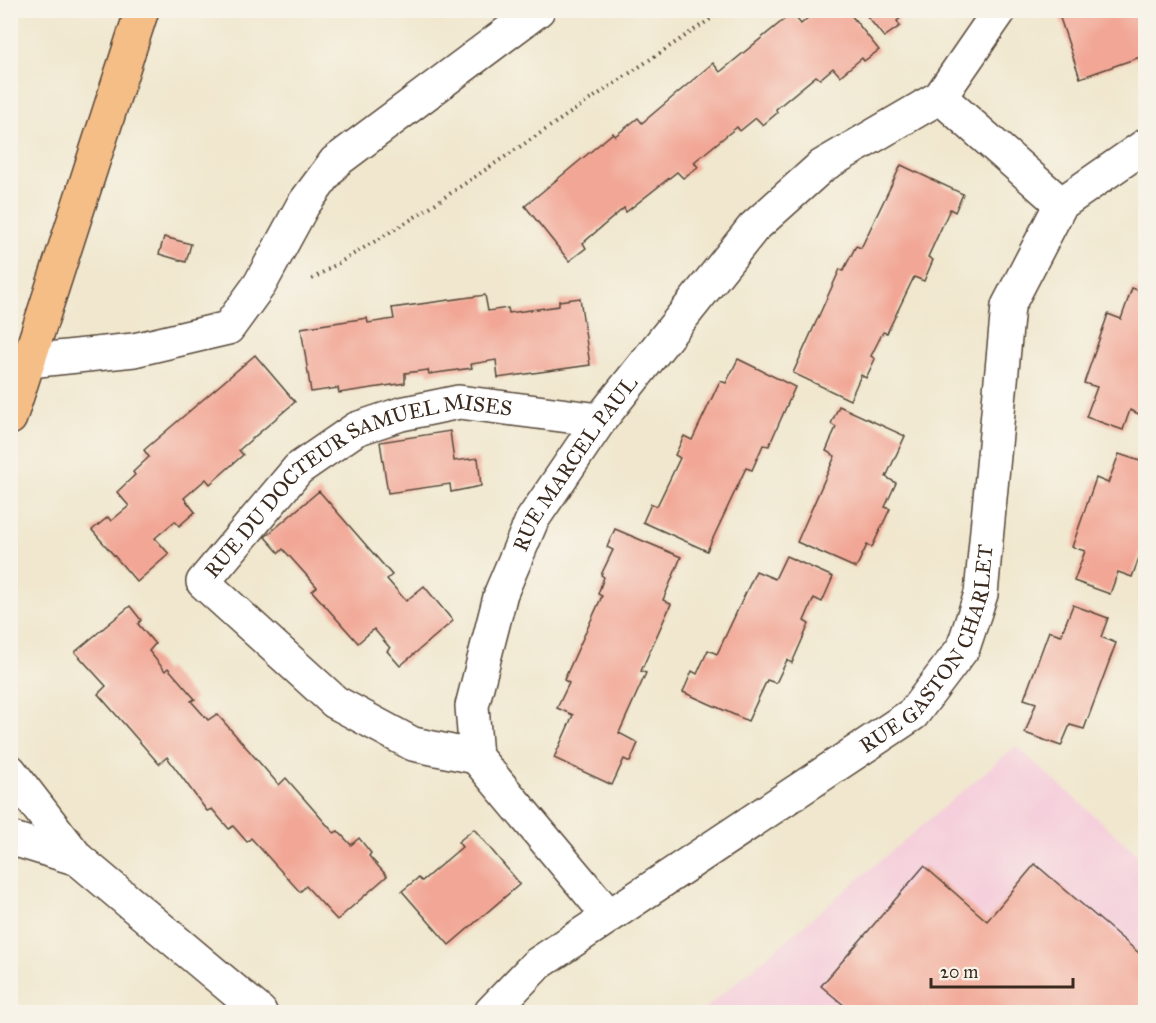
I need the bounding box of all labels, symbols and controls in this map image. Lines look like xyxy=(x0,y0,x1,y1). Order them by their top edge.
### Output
street label: RUE MARCEL PAUL xyxy=(507,370,643,555)
street label: RUE DU DOCTEUR SAMUEL MISES xyxy=(199,388,514,583)
street label: RUE GASTON CHARLET xyxy=(855,543,999,759)
scale bar xyxy=(931,951,1074,989)
text: 20 m xyxy=(940,961,978,983)

